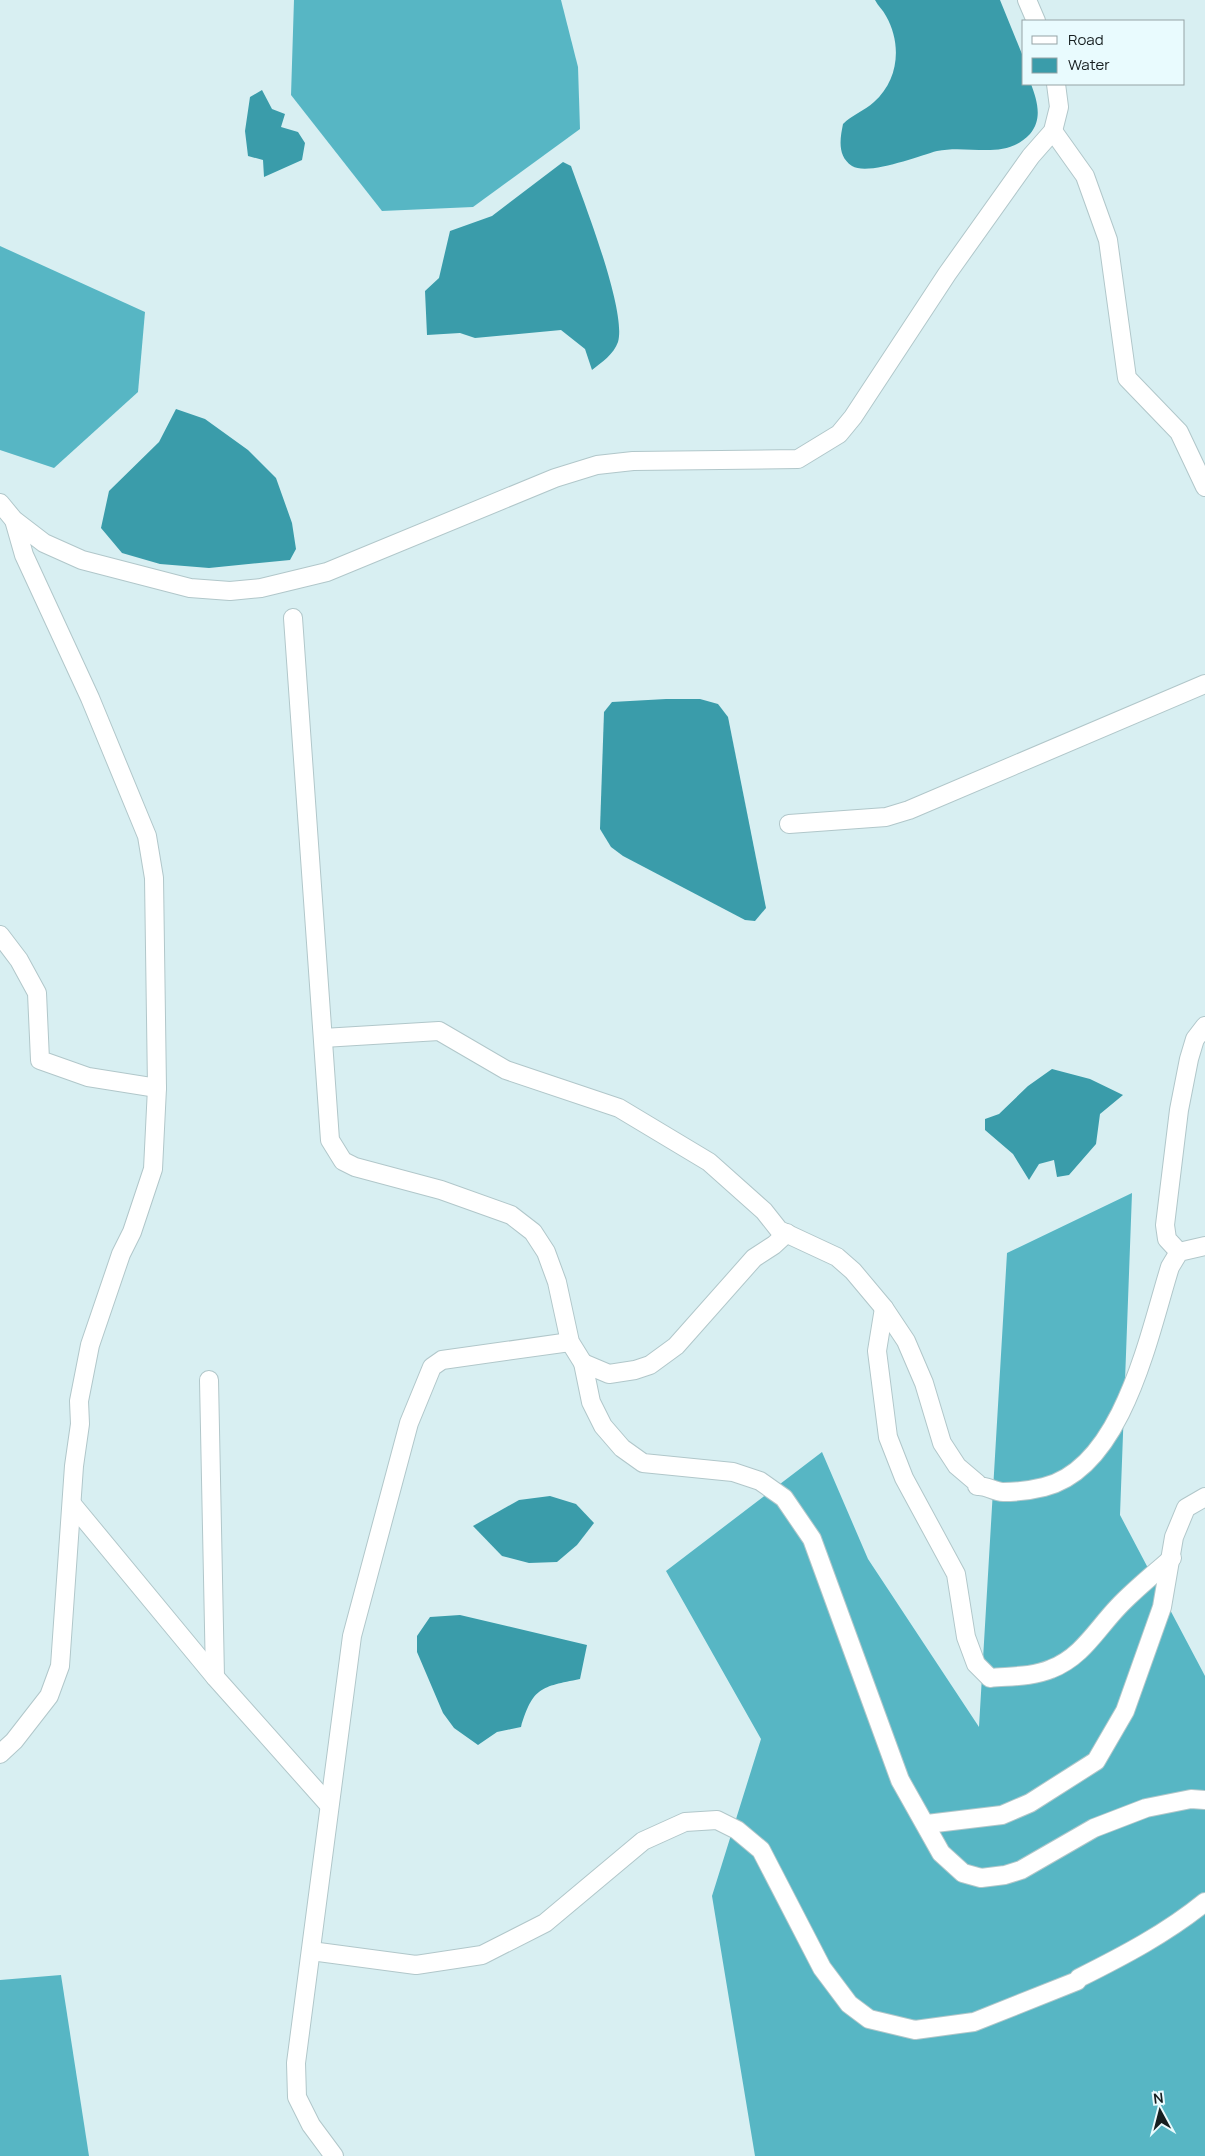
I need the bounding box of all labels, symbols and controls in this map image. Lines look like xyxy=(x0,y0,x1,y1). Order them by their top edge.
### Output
legend xyxy=(1022,20,1185,85)
text: Road xyxy=(1068,29,1104,50)
text: Water xyxy=(1068,54,1110,75)
north arrow xyxy=(1135,2086,1185,2136)
text: N xyxy=(1152,2088,1165,2108)

